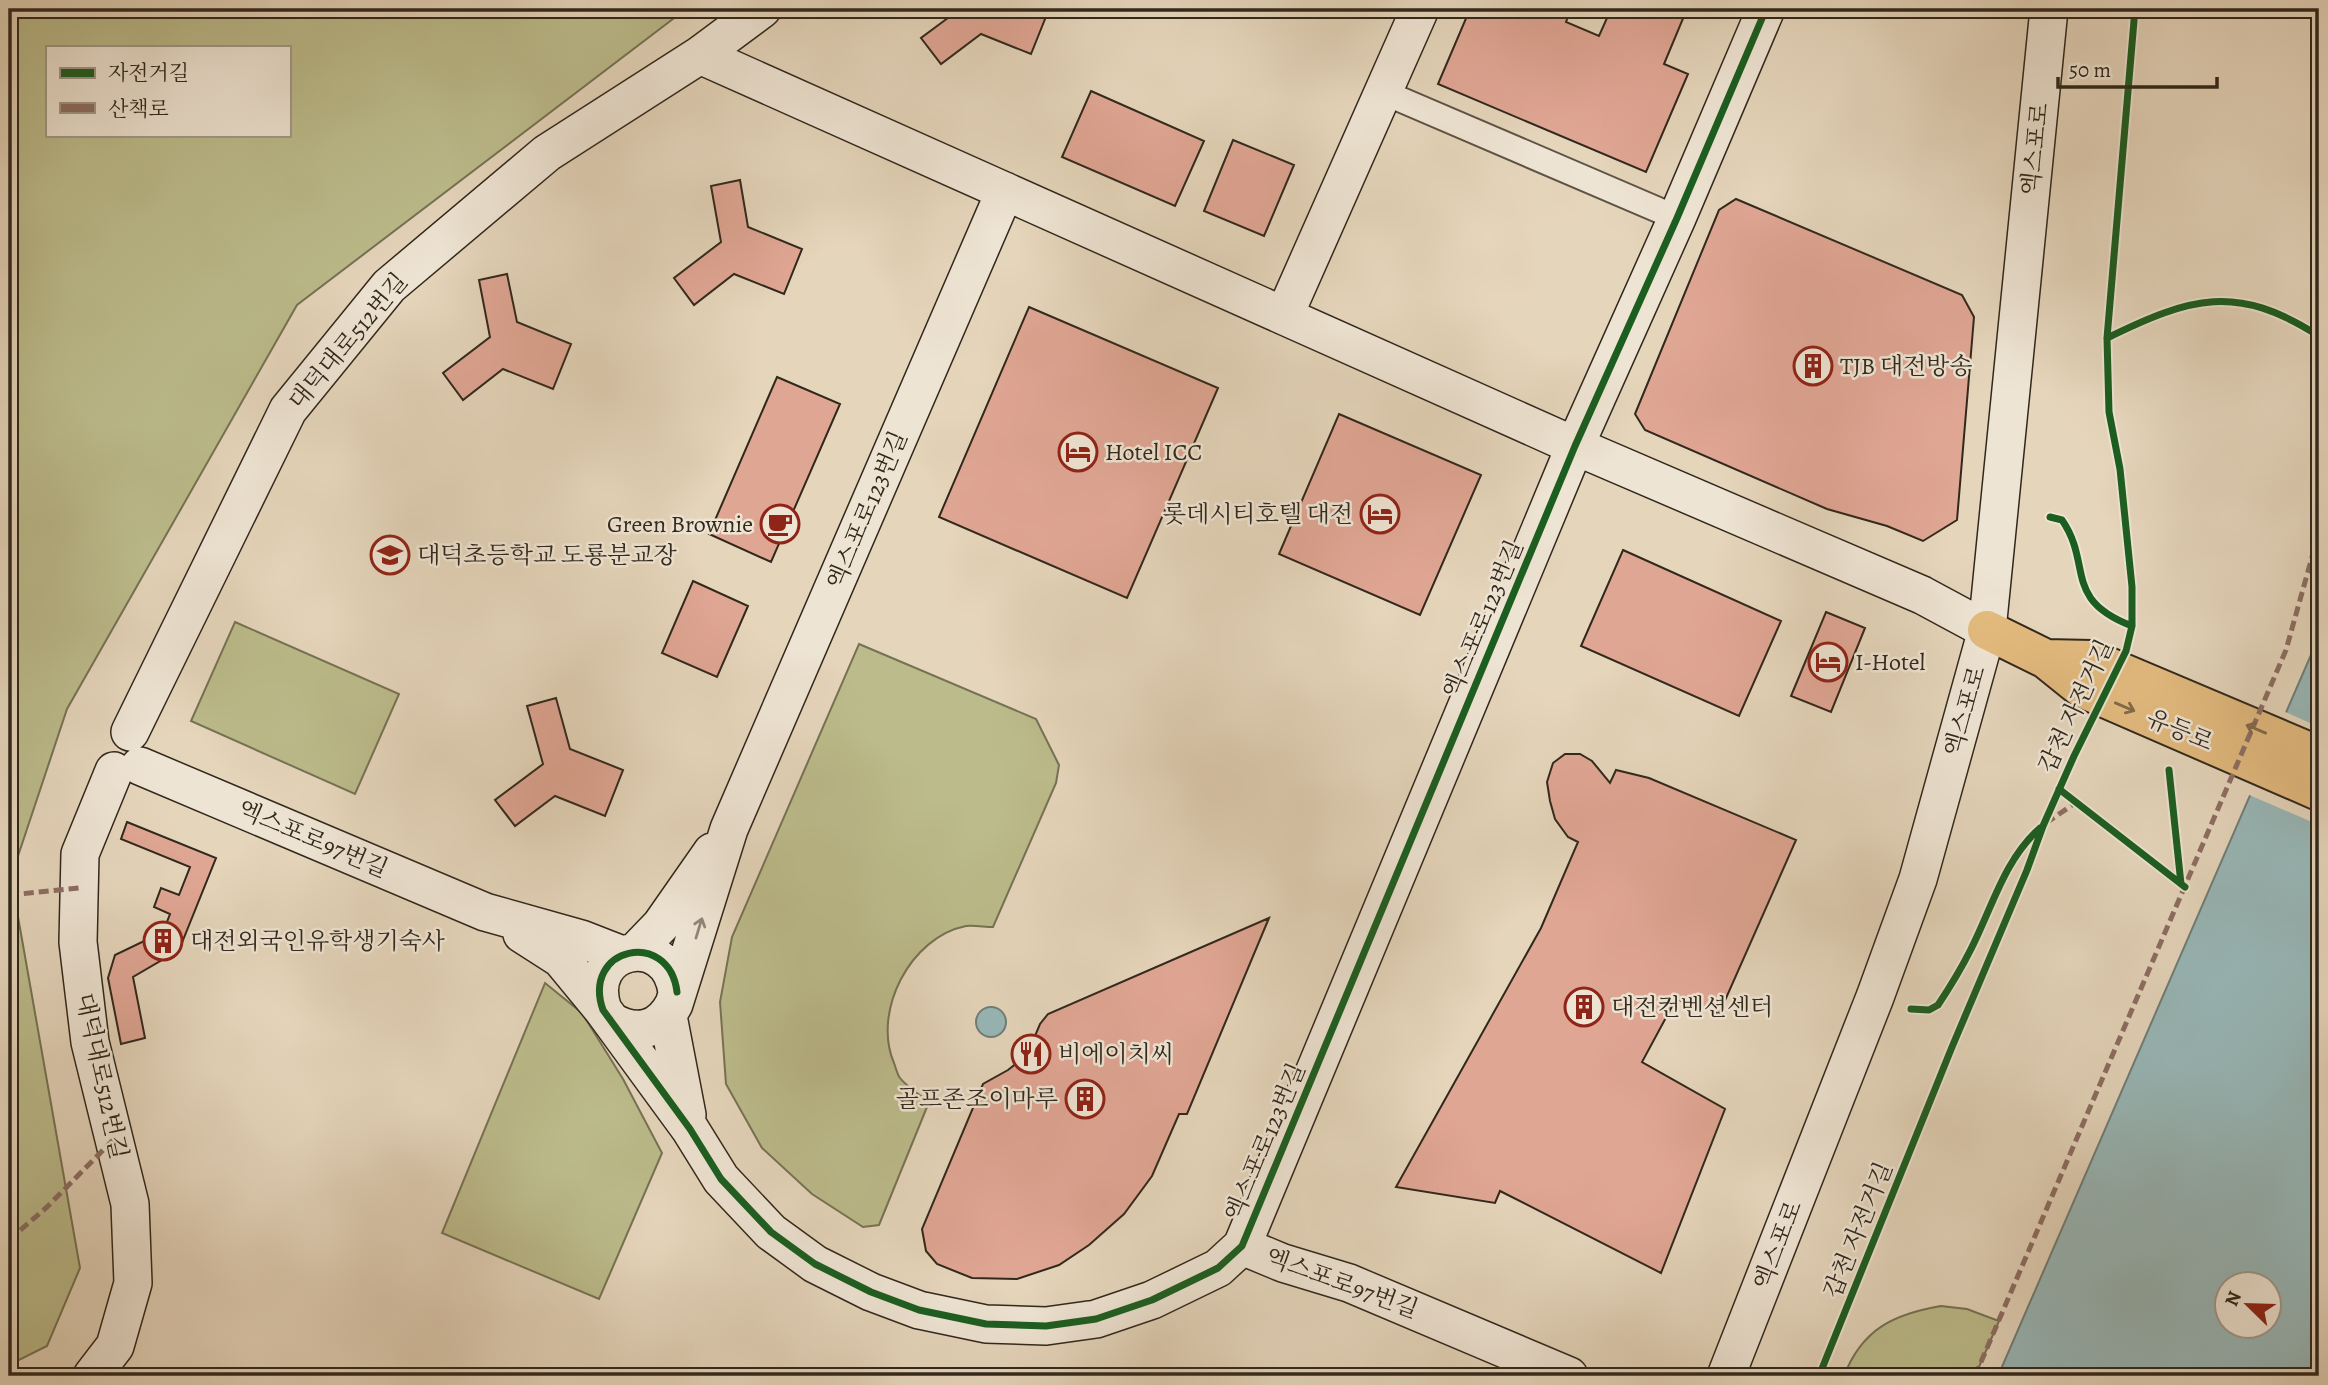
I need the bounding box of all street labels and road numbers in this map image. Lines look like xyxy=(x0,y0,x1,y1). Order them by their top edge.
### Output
street label: 엑스포로 xyxy=(2014,101,2056,197)
street label: 대덕대로512번길 xyxy=(281,266,415,416)
street label: 엑스포로123번길 xyxy=(819,426,915,594)
street label: 엑스포로123번길 xyxy=(1435,535,1531,703)
street label: 갑천 자전거길 xyxy=(2031,634,2121,778)
street label: 엑스포로 xyxy=(1937,662,1993,760)
street label: 유등로 xyxy=(2142,702,2218,758)
street label: 엑스포로97번길 xyxy=(233,793,393,885)
street label: 대덕대로512번길 xyxy=(69,990,135,1162)
street label: 엑스포로123번길 xyxy=(1217,1058,1313,1226)
street label: 갑천 자전거길 xyxy=(1816,1157,1900,1303)
street label: 엑스포로 xyxy=(1746,1196,1810,1294)
street label: 엑스포로97번길 xyxy=(1261,1241,1423,1325)

